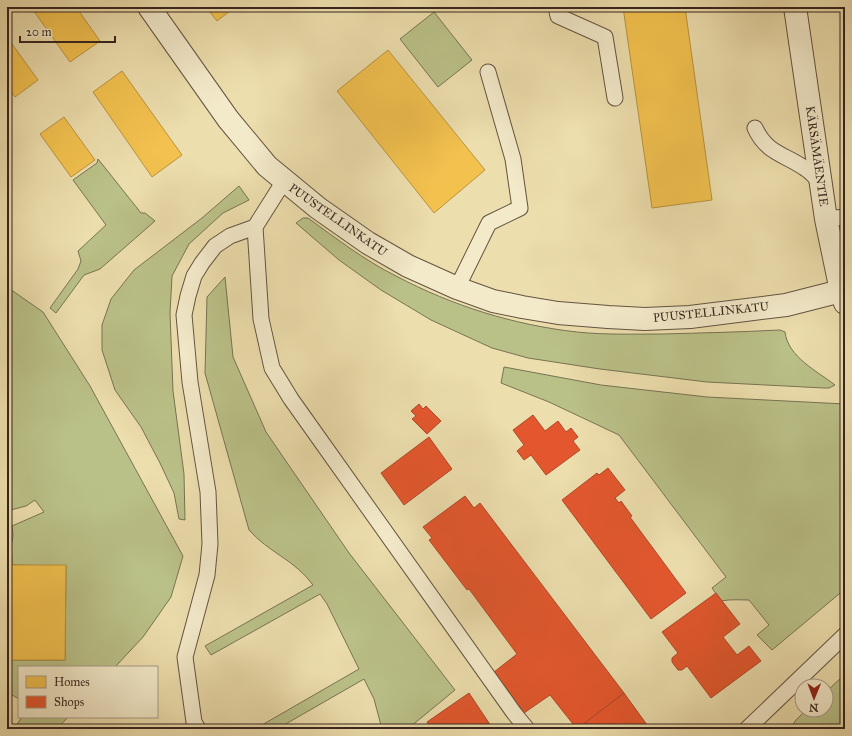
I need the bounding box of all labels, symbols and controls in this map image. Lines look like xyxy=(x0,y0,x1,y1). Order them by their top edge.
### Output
scale bar xyxy=(20,18,115,44)
text: 20 m xyxy=(26,25,52,39)
street label: KÄRSÄMÄENTIE xyxy=(803,105,832,207)
street label: PUUSTELLINKATU xyxy=(286,181,390,259)
street label: PUUSTELLINKATU xyxy=(652,299,770,325)
legend xyxy=(18,666,158,718)
text: Homes xyxy=(54,675,90,689)
north arrow xyxy=(794,678,834,718)
text: Shops xyxy=(54,695,84,709)
text: N xyxy=(808,701,819,714)

